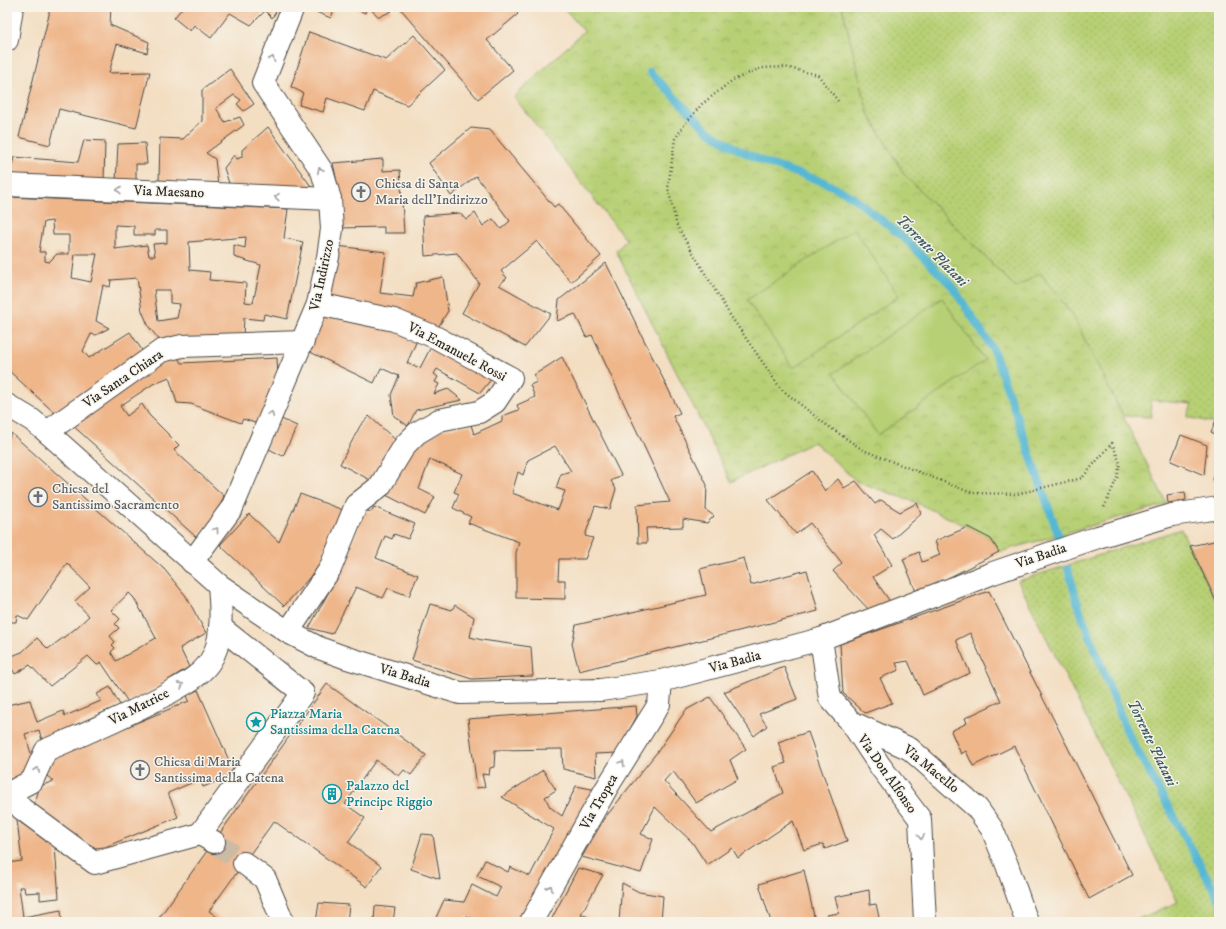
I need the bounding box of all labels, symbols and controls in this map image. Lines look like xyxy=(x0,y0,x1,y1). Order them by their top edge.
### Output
one-way arrow xyxy=(267,56,275,64)
one-way arrow xyxy=(317,167,325,174)
place label: Chiesa di Santa Maria dell'Indirizzo xyxy=(375,175,488,209)
church icon: Chiesa di Santa Maria dell'Indirizzo xyxy=(350,181,372,203)
street label: Via Maesano xyxy=(132,182,205,202)
one-way arrow xyxy=(116,186,122,195)
one-way arrow xyxy=(274,193,280,201)
water label: Torrente Platani xyxy=(892,211,973,292)
street label: Via Indirizzo xyxy=(305,237,338,313)
street label: Via Emanuele Rossi xyxy=(404,318,510,386)
street label: Via Santa Chiara xyxy=(79,346,166,413)
one-way arrow xyxy=(267,410,275,417)
place label: Chiesa del Santissimo Sacramento xyxy=(52,480,179,514)
church icon: Chiesa del Santissimo Sacramento xyxy=(27,486,49,508)
one-way arrow xyxy=(211,528,218,535)
street label: Via Badia xyxy=(1012,539,1069,573)
street label: Via Badia xyxy=(706,646,763,678)
street label: Via Badia xyxy=(376,659,433,692)
one-way arrow xyxy=(177,683,185,690)
street label: Via Matrice xyxy=(105,684,172,730)
water label: Torrente Platani xyxy=(1123,696,1182,790)
place label: Piazza Maria Santissima della Catena xyxy=(270,705,400,739)
place icon: Piazza Maria Santissima della Catena xyxy=(245,711,267,733)
street label: Via Don Alfonso xyxy=(853,730,921,817)
street label: Via Macello xyxy=(899,740,963,797)
place label: Chiesa di Maria Santissima della Catena xyxy=(154,753,284,787)
church icon: Chiesa di Maria Santissima della Catena xyxy=(129,759,151,781)
one-way arrow xyxy=(618,760,625,767)
one-way arrow xyxy=(32,766,40,774)
street label: Via Tropea xyxy=(575,771,622,834)
place label: Palazzo del Principe Riggio xyxy=(346,777,433,811)
building icon: Palazzo del Principe Riggio xyxy=(321,783,343,805)
one-way arrow xyxy=(916,834,925,840)
one-way arrow xyxy=(546,885,553,892)

